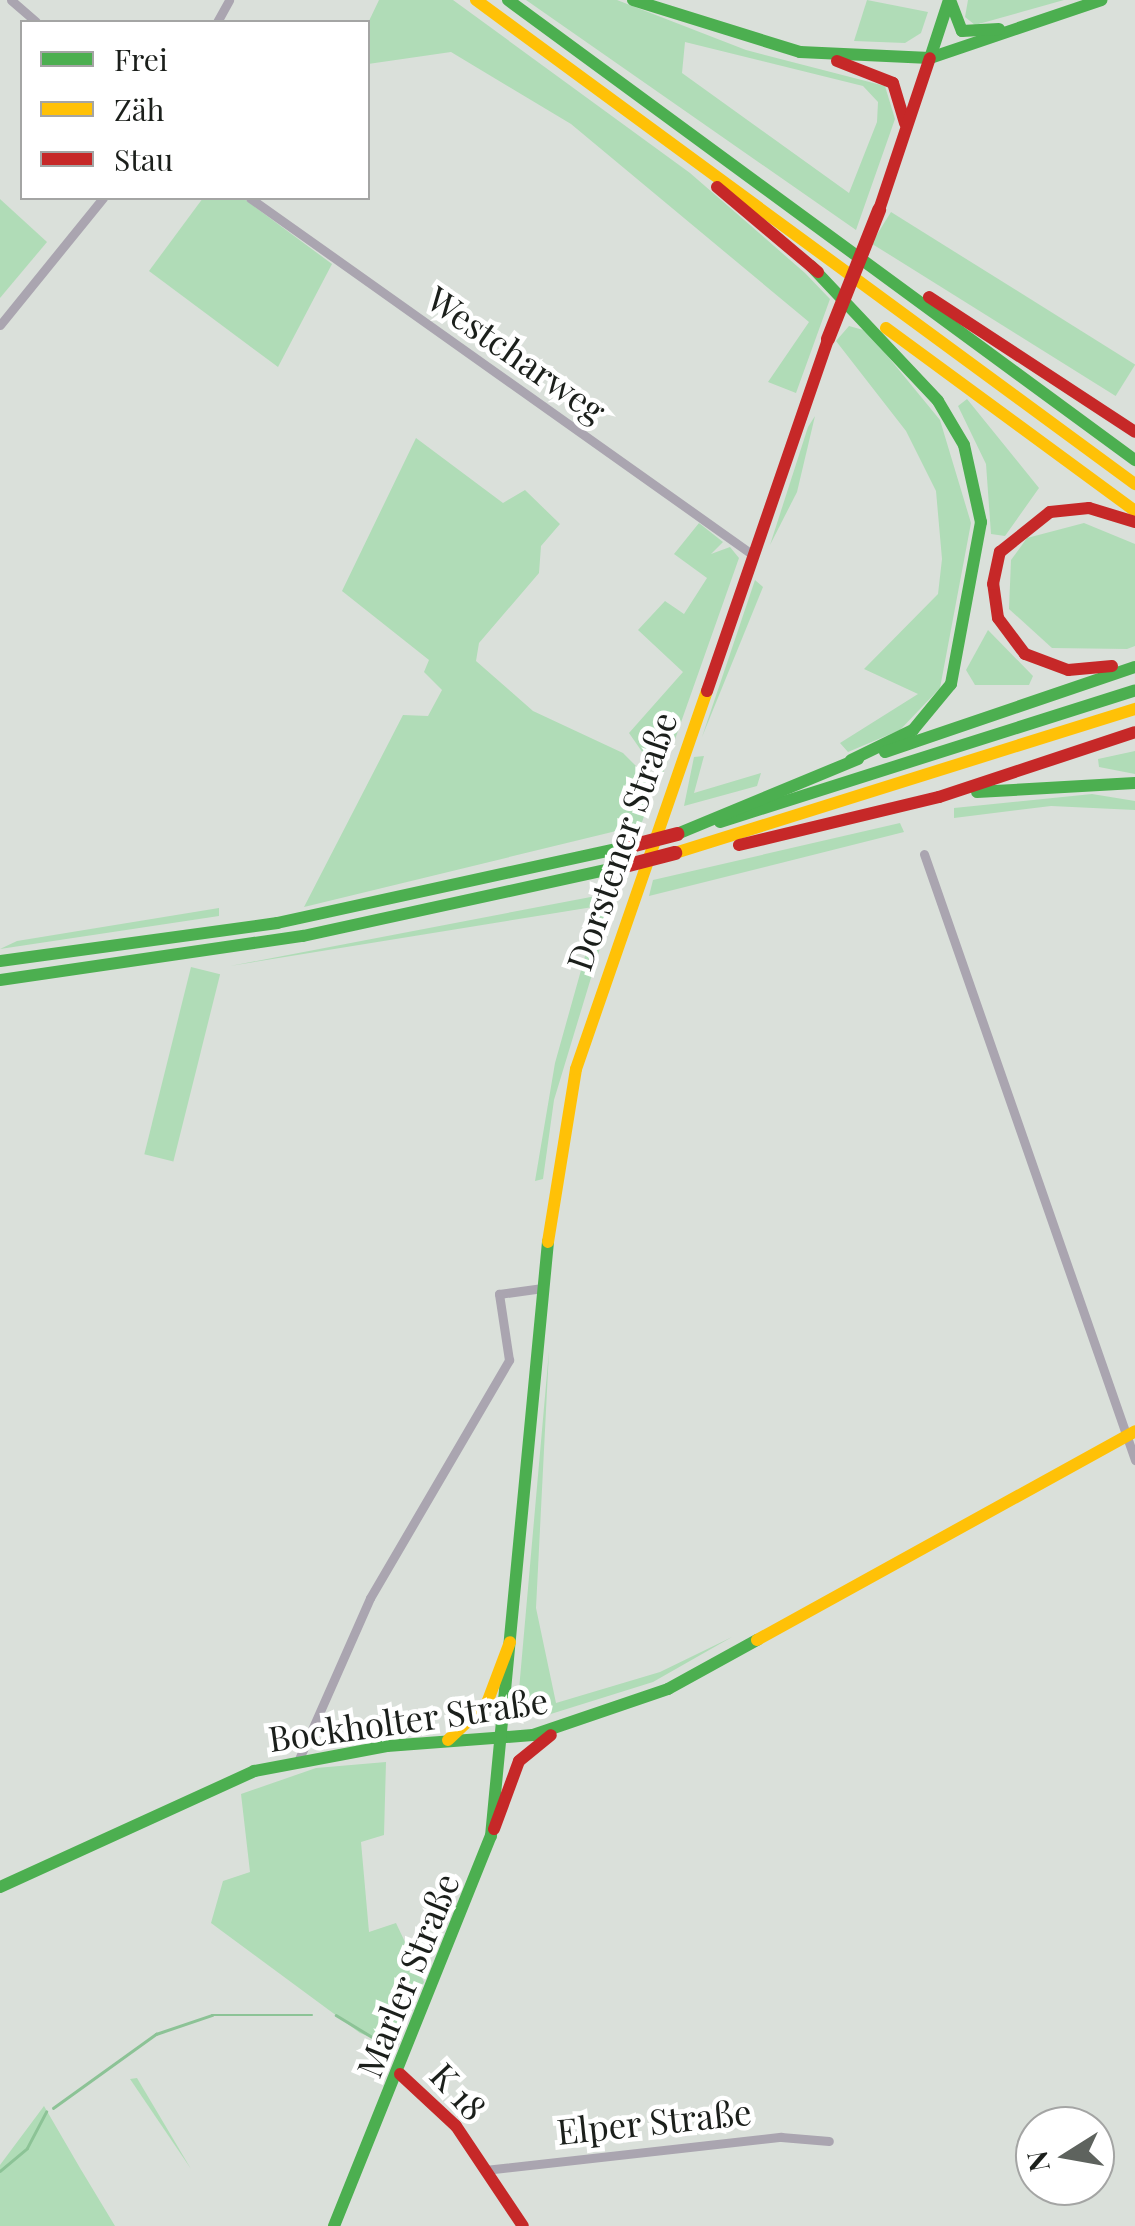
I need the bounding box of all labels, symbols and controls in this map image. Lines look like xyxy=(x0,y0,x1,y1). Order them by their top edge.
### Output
legend xyxy=(20,20,370,200)
text: Frei xyxy=(114,39,168,79)
text: Zäh xyxy=(114,89,164,129)
text: Stau xyxy=(114,139,173,179)
street label: Westcharweg xyxy=(420,277,614,431)
street label: Dorstener Straße xyxy=(557,706,685,976)
street label: Bockholter Straße xyxy=(265,1679,551,1759)
street label: Marler Straße xyxy=(347,1867,467,2083)
street label: K 18 xyxy=(422,2054,496,2128)
street label: Elper Straße xyxy=(554,2090,754,2152)
north arrow xyxy=(1015,2106,1115,2206)
text: N xyxy=(1017,2148,1057,2175)

